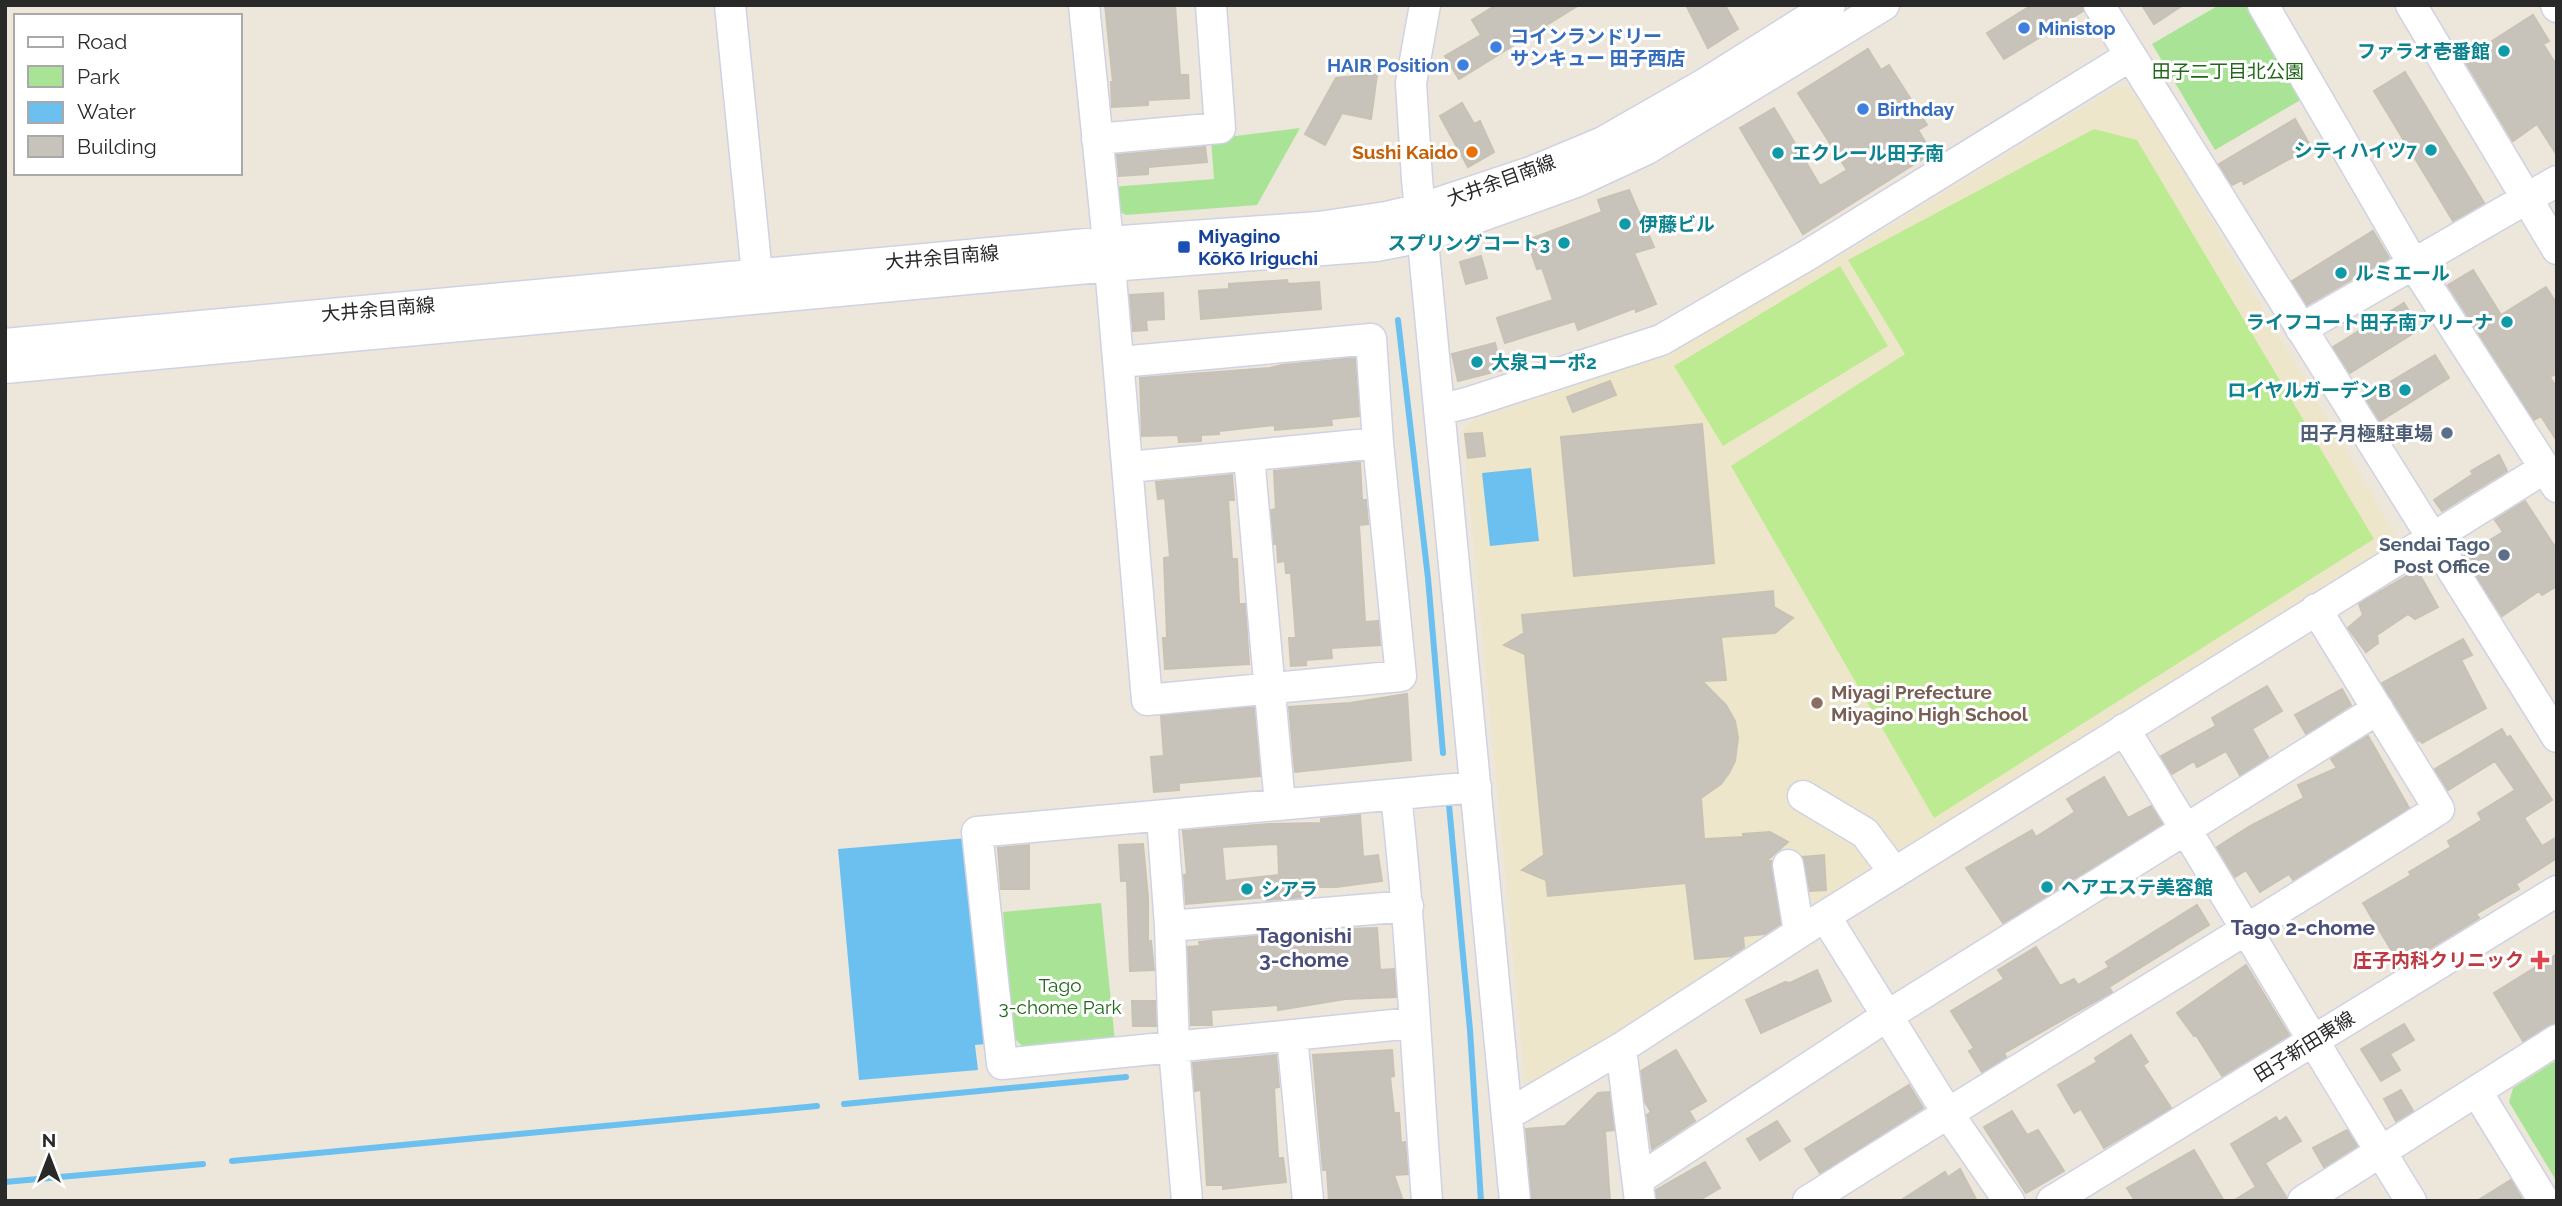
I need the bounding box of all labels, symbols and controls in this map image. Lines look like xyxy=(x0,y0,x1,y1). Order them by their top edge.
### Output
legend xyxy=(14,14,242,175)
place label: Ministop xyxy=(2038,17,2116,39)
marker: Ministop xyxy=(2016,20,2032,36)
place label: コインランドリー サンキュー 田子西店 xyxy=(1510,25,1686,69)
text: Road xyxy=(77,29,127,54)
marker: コインランドリー サンキュー 田子西店 xyxy=(1488,39,1504,55)
place label: ファラオ壱番館 xyxy=(2357,40,2490,62)
marker: ファラオ壱番館 xyxy=(2496,43,2512,59)
place label: HAIR Position xyxy=(1327,54,1449,76)
marker: HAIR Position xyxy=(1455,57,1471,73)
park label: 田子二丁目北公園 xyxy=(2152,60,2304,82)
text: Park xyxy=(77,64,120,89)
place label: Birthday xyxy=(1877,98,1955,120)
text: Water xyxy=(77,99,136,124)
marker: Birthday xyxy=(1855,101,1871,117)
text: Building xyxy=(77,134,157,159)
place label: シティハイツ7 xyxy=(2294,139,2417,161)
place label: Sushi Kaido xyxy=(1352,141,1458,163)
place label: エクレール田子南 xyxy=(1792,142,1944,164)
marker: シティハイツ7 xyxy=(2423,142,2439,158)
marker: Sushi Kaido xyxy=(1464,144,1480,160)
marker: エクレール田子南 xyxy=(1770,145,1786,161)
street label: 大井余目南線 xyxy=(1444,150,1558,210)
place label: 伊藤ビル xyxy=(1639,213,1715,235)
marker: 伊藤ビル xyxy=(1617,216,1633,232)
place label: Miyagino KōKō Iriguchi xyxy=(1198,225,1318,269)
place label: スプリングコート3 xyxy=(1387,232,1550,254)
marker: スプリングコート3 xyxy=(1556,235,1572,251)
marker: Miyagino KōKō Iriguchi xyxy=(1176,239,1192,255)
street label: 大井余目南線 xyxy=(884,241,1000,273)
place label: ルミエール xyxy=(2355,262,2450,284)
marker: ルミエール xyxy=(2333,265,2349,281)
street label: 大井余目南線 xyxy=(320,293,436,325)
place label: ライフコート田子南アリーナ xyxy=(2246,311,2493,333)
marker: ライフコート田子南アリーナ xyxy=(2499,314,2515,330)
place label: 大泉コーポ2 xyxy=(1491,351,1597,373)
marker: 大泉コーポ2 xyxy=(1469,354,1485,370)
place label: ロイヤルガーデンB xyxy=(2227,379,2391,401)
marker: ロイヤルガーデンB xyxy=(2397,382,2413,398)
place label: 田子月極駐車場 xyxy=(2300,422,2433,444)
marker: 田子月極駐車場 xyxy=(2439,425,2455,441)
place label: Sendai Tago Post Office xyxy=(2379,533,2490,577)
marker: Sendai Tago Post Office xyxy=(2496,547,2512,563)
place label: Miyagi Prefecture Miyagino High School xyxy=(1831,681,2029,725)
marker: Miyagi Prefecture Miyagino High School xyxy=(1809,695,1825,711)
place label: ヘアエステ美容館 xyxy=(2061,876,2213,898)
place label: シアラ xyxy=(1261,878,1318,900)
marker: ヘアエステ美容館 xyxy=(2039,879,2055,895)
marker: シアラ xyxy=(1239,881,1255,897)
district label: Tago 2-chome xyxy=(2231,915,2376,940)
district label: Tagonishi 3-chome xyxy=(1256,923,1352,972)
place label: 庄子内科クリニック xyxy=(2353,949,2524,971)
marker: 庄子内科クリニック xyxy=(2530,950,2550,970)
park label: Tago 3-chome Park xyxy=(998,974,1122,1018)
street label: 田子新田東線 xyxy=(2250,1006,2358,1086)
north arrow xyxy=(14,1122,84,1192)
text: N xyxy=(42,1129,56,1151)

